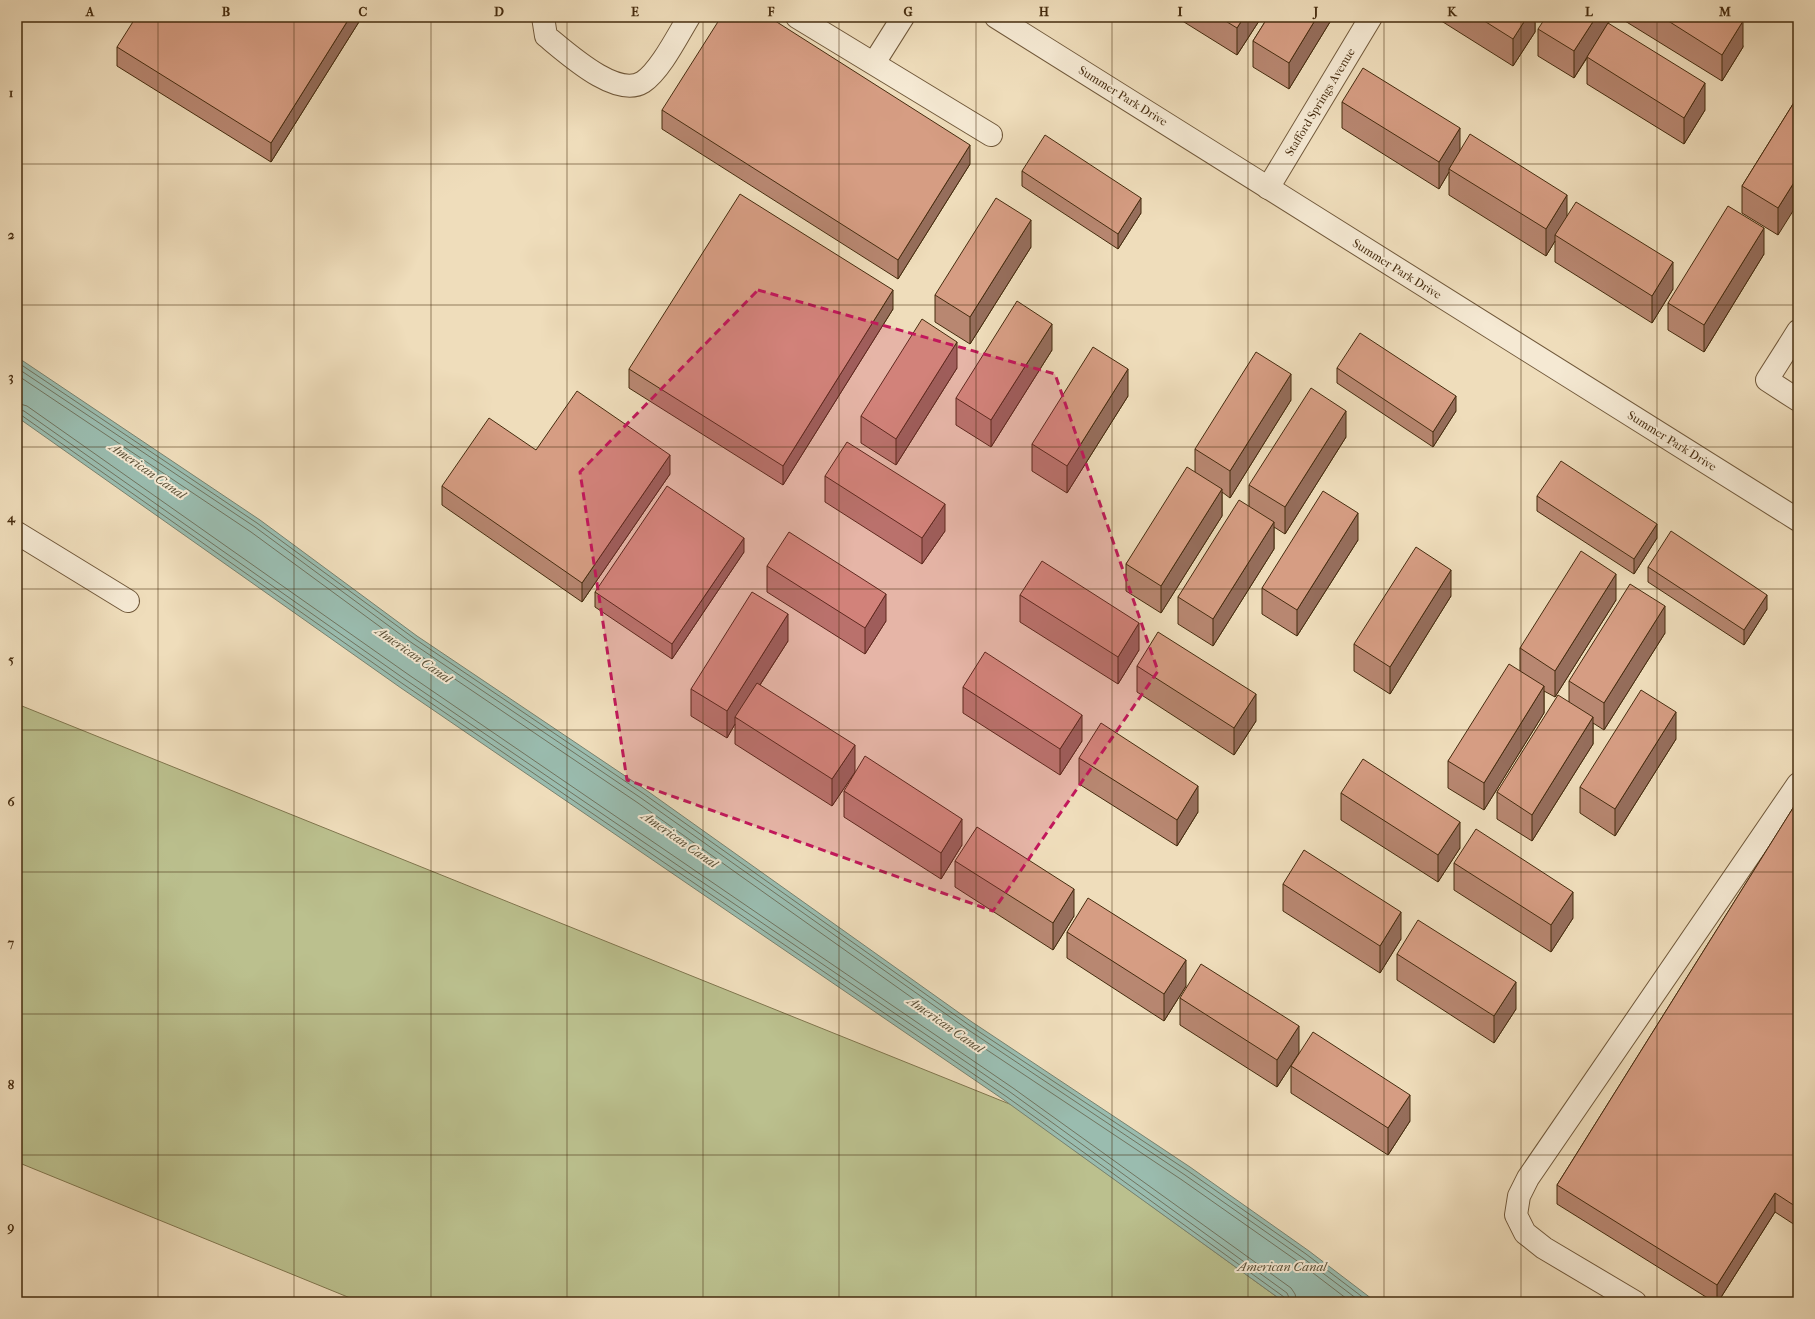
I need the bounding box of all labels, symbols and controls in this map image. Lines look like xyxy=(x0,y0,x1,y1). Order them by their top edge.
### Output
text: A xyxy=(85,4,95,19)
text: B xyxy=(222,4,231,19)
text: C xyxy=(359,4,368,19)
text: D xyxy=(494,4,504,19)
text: E xyxy=(631,4,639,19)
text: F xyxy=(767,4,775,19)
text: G xyxy=(903,4,913,19)
text: H xyxy=(1039,4,1050,19)
text: I xyxy=(1177,4,1183,19)
text: J xyxy=(1312,4,1319,20)
text: K xyxy=(1447,4,1458,19)
text: L xyxy=(1585,4,1594,19)
text: M xyxy=(1718,4,1731,19)
street label: Stafford Springs Avenue xyxy=(1282,45,1358,159)
street label: Summer Park Drive xyxy=(1076,63,1170,129)
text: 1 xyxy=(9,85,14,100)
text: 2 xyxy=(8,227,15,242)
street label: Summer Park Drive xyxy=(1350,236,1444,302)
text: 3 xyxy=(8,369,14,385)
street label: Summer Park Drive xyxy=(1625,408,1719,474)
water label: American Canal xyxy=(105,438,190,503)
text: 4 xyxy=(6,510,16,526)
water label: American Canal xyxy=(371,622,456,687)
text: 5 xyxy=(8,652,14,667)
text: 6 xyxy=(7,794,15,809)
water label: American Canal xyxy=(637,807,722,872)
text: 7 xyxy=(7,935,15,950)
water label: American Canal xyxy=(903,992,988,1057)
text: 8 xyxy=(8,1077,15,1092)
text: 9 xyxy=(7,1219,15,1235)
water label: American Canal xyxy=(1236,1259,1328,1274)

